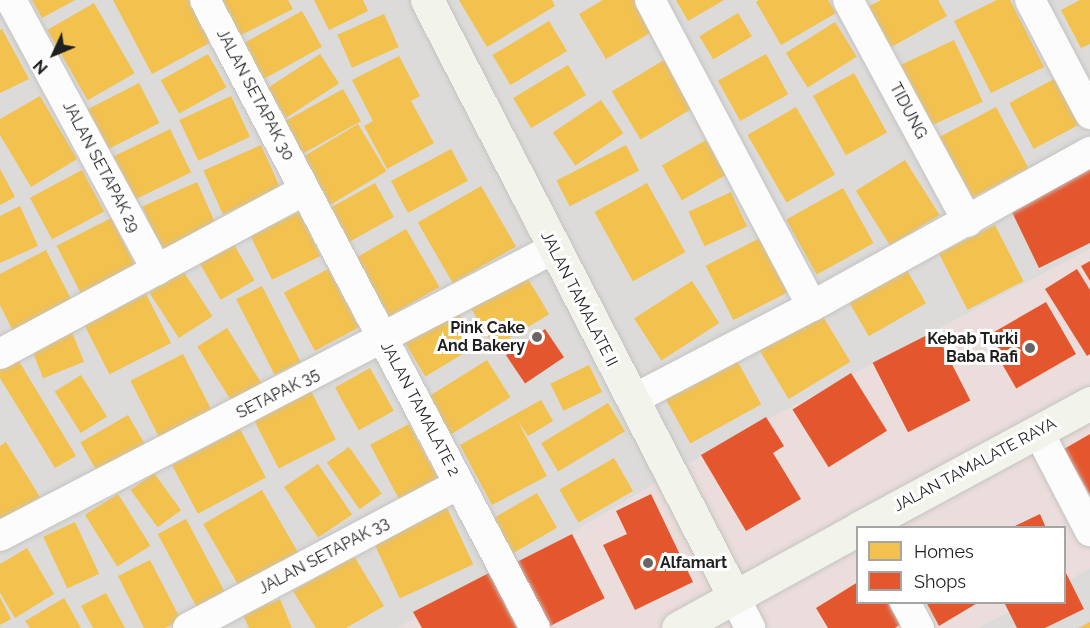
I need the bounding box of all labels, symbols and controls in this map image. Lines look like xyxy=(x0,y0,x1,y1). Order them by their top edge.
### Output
north arrow xyxy=(24,24,84,84)
street label: JALAN SETAPAK 30 xyxy=(212,26,298,164)
text: N xyxy=(30,56,52,78)
street label: TIDUNG xyxy=(885,80,931,142)
street label: JALAN SETAPAK 29 xyxy=(58,98,144,236)
street label: JALAN TAMALATE II xyxy=(536,228,622,370)
place label: Pink Cake And Bakery xyxy=(437,318,525,356)
place label: Kebab Turki Baba Rafi xyxy=(927,329,1018,367)
marker: Pink Cake And Bakery xyxy=(530,330,544,344)
street label: JALAN TAMALATE 2 xyxy=(376,338,464,480)
marker: Kebab Turki Baba Rafi xyxy=(1023,341,1037,355)
street label: SETAPAK 35 xyxy=(233,365,323,423)
street label: JALAN TAMALATE RAYA xyxy=(890,414,1060,516)
street label: JALAN SETAPAK 33 xyxy=(255,513,393,599)
legend xyxy=(856,526,1066,604)
text: Homes xyxy=(914,541,974,562)
place label: Alfamart xyxy=(660,553,727,573)
marker: Alfamart xyxy=(641,556,655,570)
text: Shops xyxy=(914,571,966,592)

